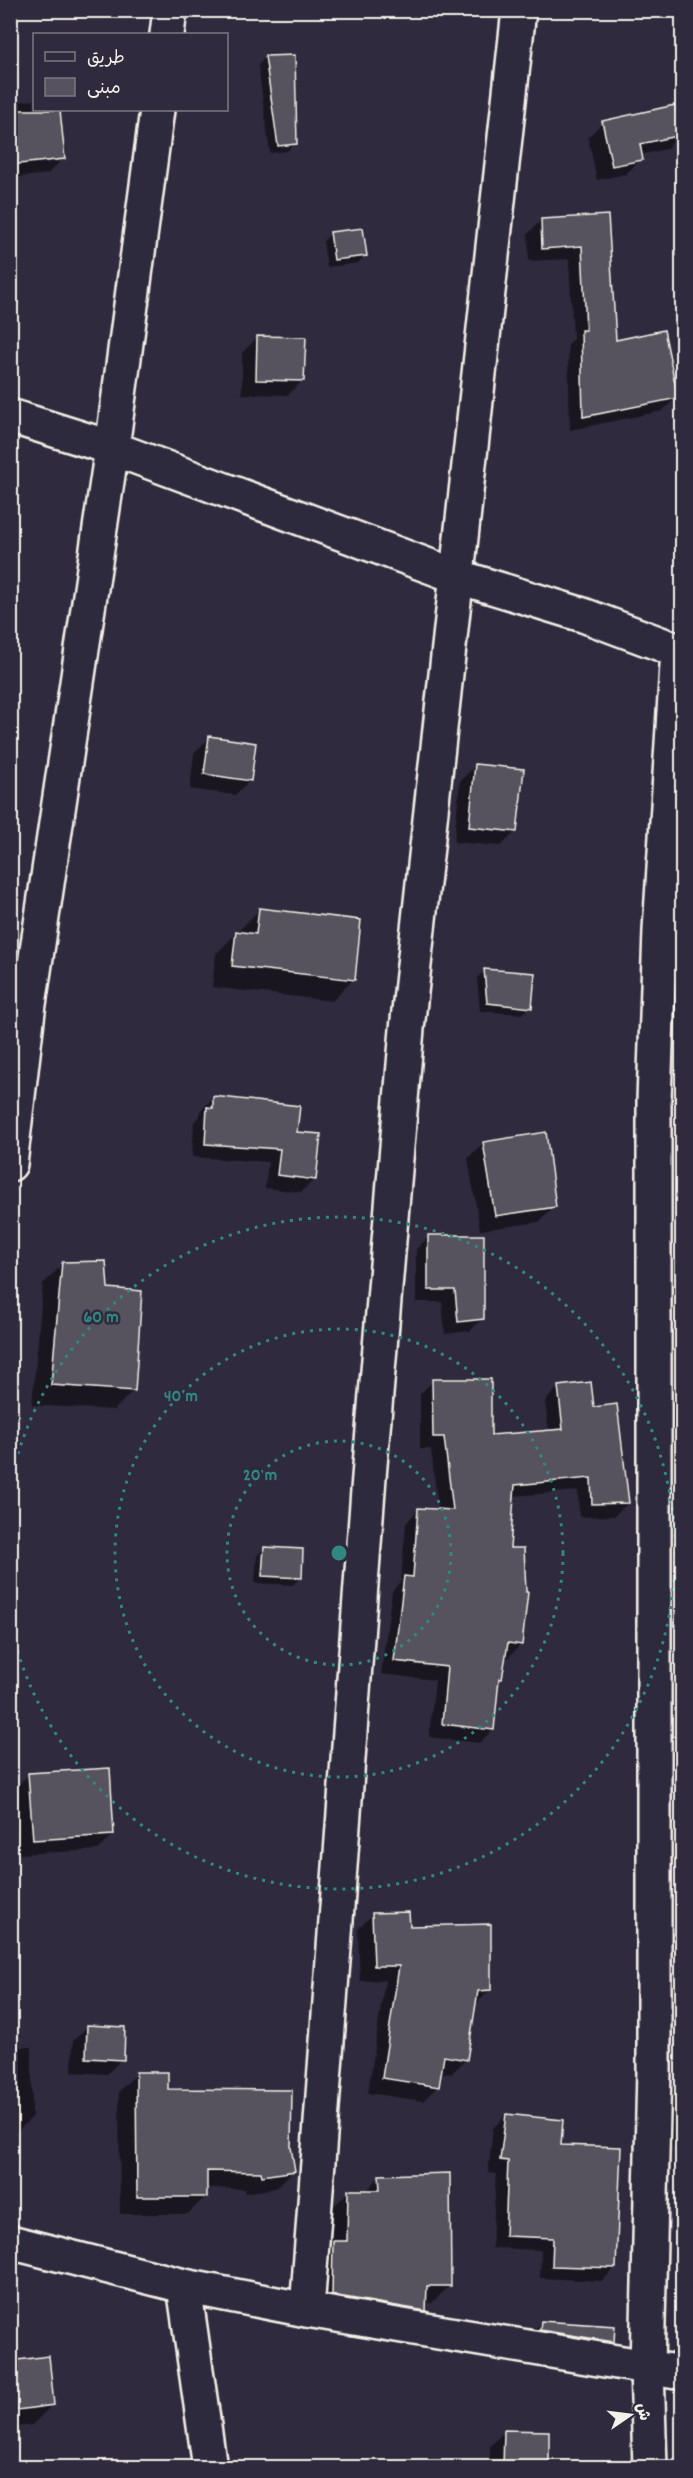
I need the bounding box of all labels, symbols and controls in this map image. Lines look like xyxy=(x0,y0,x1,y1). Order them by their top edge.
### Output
legend xyxy=(33,33,228,111)
text: طريق xyxy=(87,47,125,72)
text: مبنى xyxy=(87,77,121,102)
text: 60 m xyxy=(83,1306,119,1331)
text: 40 m xyxy=(164,1385,198,1410)
text: 20 m xyxy=(243,1464,277,1489)
centre of rings xyxy=(329,1543,349,1563)
north arrow xyxy=(600,2385,660,2445)
text: ش xyxy=(629,2401,655,2423)

